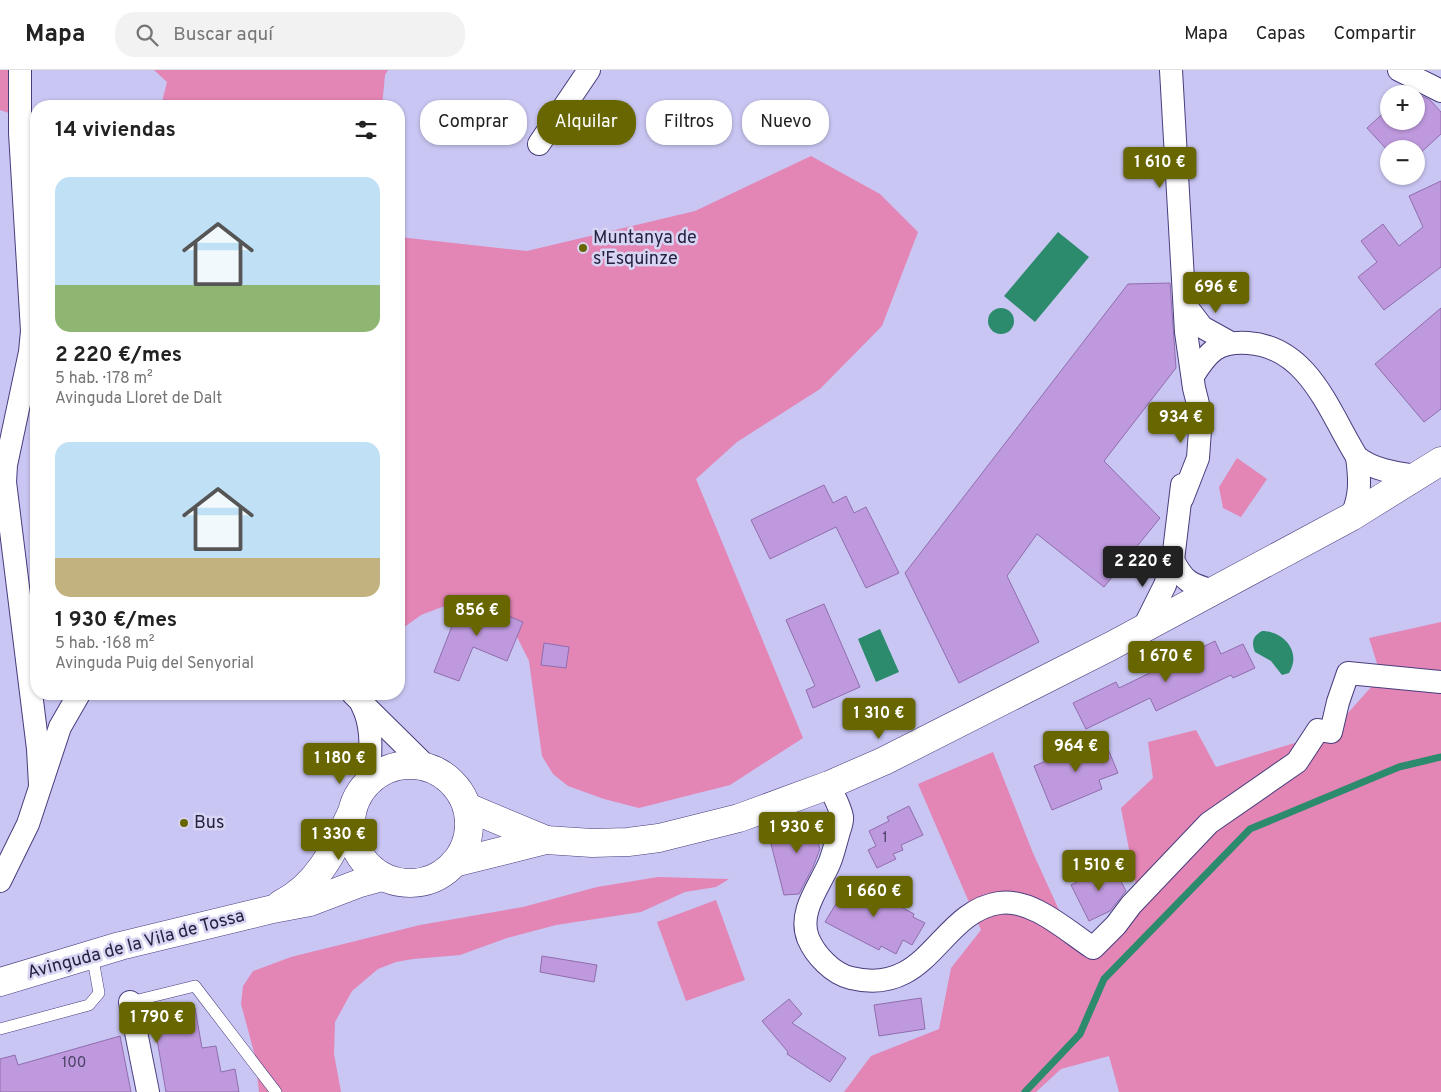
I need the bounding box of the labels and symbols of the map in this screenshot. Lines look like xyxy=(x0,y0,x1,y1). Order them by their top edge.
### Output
pin: 1 610 € xyxy=(1114,146,1206,189)
place label: Muntanya de s'Esquinze xyxy=(593,227,697,271)
marker: Muntanya de s'Esquinze xyxy=(577,242,589,254)
pin: 696 € xyxy=(1181,272,1251,314)
pin: 934 € xyxy=(1146,402,1216,444)
pin: 2 220 € xyxy=(1097,546,1189,588)
pin: 856 € xyxy=(442,594,512,637)
pin: 1 670 € xyxy=(1120,640,1212,683)
pin: 1 310 € xyxy=(833,698,925,740)
pin: 964 € xyxy=(1041,730,1111,773)
pin: 1 180 € xyxy=(294,742,386,785)
place label: Bus xyxy=(194,812,224,835)
pin: 1 930 € xyxy=(751,812,843,854)
marker: Bus xyxy=(178,817,190,829)
pin: 1 330 € xyxy=(293,818,385,861)
house number: 1 xyxy=(882,829,888,848)
pin: 1 510 € xyxy=(1053,850,1145,892)
pin: 1 660 € xyxy=(828,876,920,918)
street label: Avinguda de la Vila de Tossa xyxy=(25,905,247,985)
pin: 1 790 € xyxy=(111,1002,203,1044)
house number: 100 xyxy=(62,1054,86,1073)

